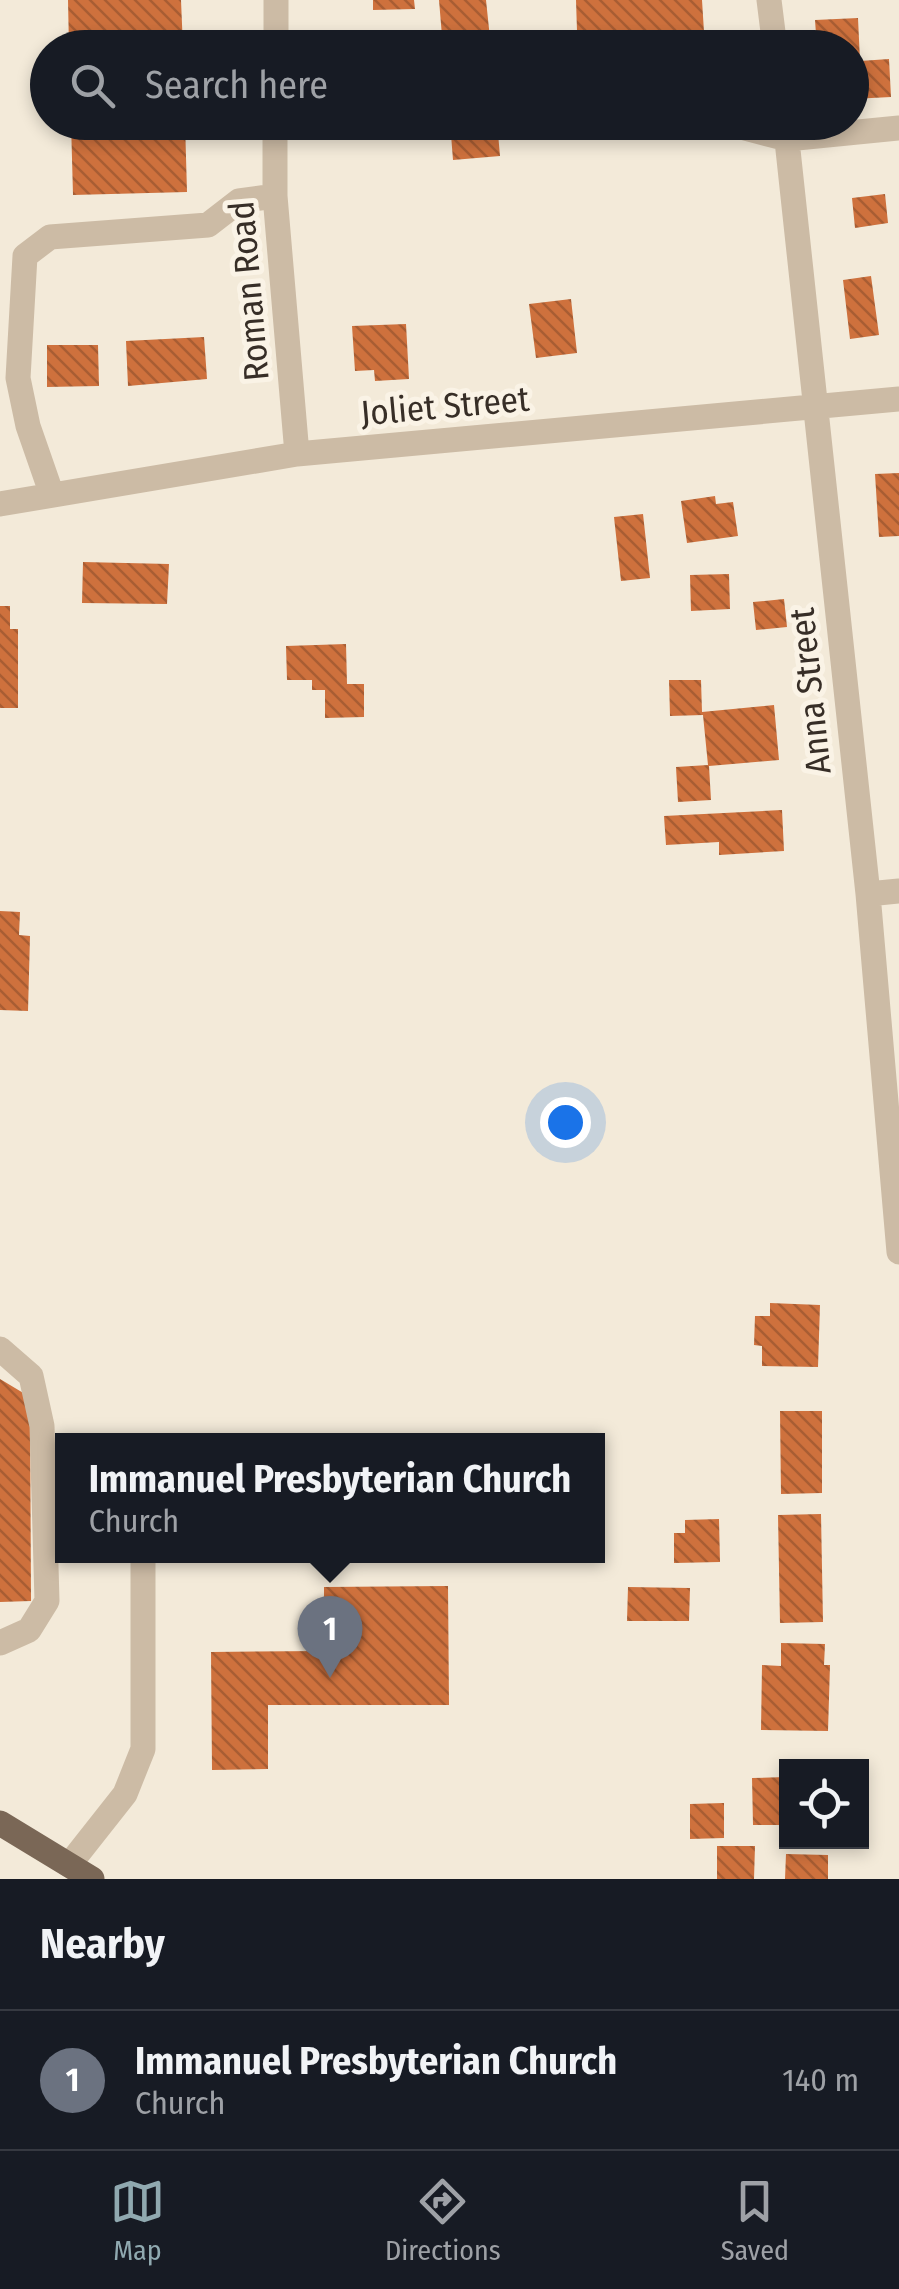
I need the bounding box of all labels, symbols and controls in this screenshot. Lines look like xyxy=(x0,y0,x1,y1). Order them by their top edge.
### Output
search box xyxy=(30,30,869,140)
icon: search xyxy=(65,58,120,113)
text: Search here xyxy=(145,62,328,108)
street label: Roman Road xyxy=(220,199,278,383)
street label: Joliet Street xyxy=(359,378,532,434)
street label: Anna Street xyxy=(780,605,840,776)
your location xyxy=(540,1097,591,1148)
popup xyxy=(55,1433,605,1563)
text: Immanuel Presbyterian Church xyxy=(89,1456,571,1502)
text: Church xyxy=(89,1502,179,1540)
pin: 1 xyxy=(298,1596,362,1678)
map controls xyxy=(779,1759,869,1849)
button: locate xyxy=(779,1759,869,1849)
text: Nearby xyxy=(40,1919,165,1969)
text: Immanuel Presbyterian Church xyxy=(135,2038,617,2084)
text: 1 xyxy=(66,2061,79,2099)
text: 140 m xyxy=(782,2061,859,2099)
text: Church xyxy=(135,2084,225,2122)
tab: Map xyxy=(110,2174,165,2267)
tab: Directions xyxy=(385,2174,501,2267)
tab: Saved xyxy=(721,2174,789,2267)

